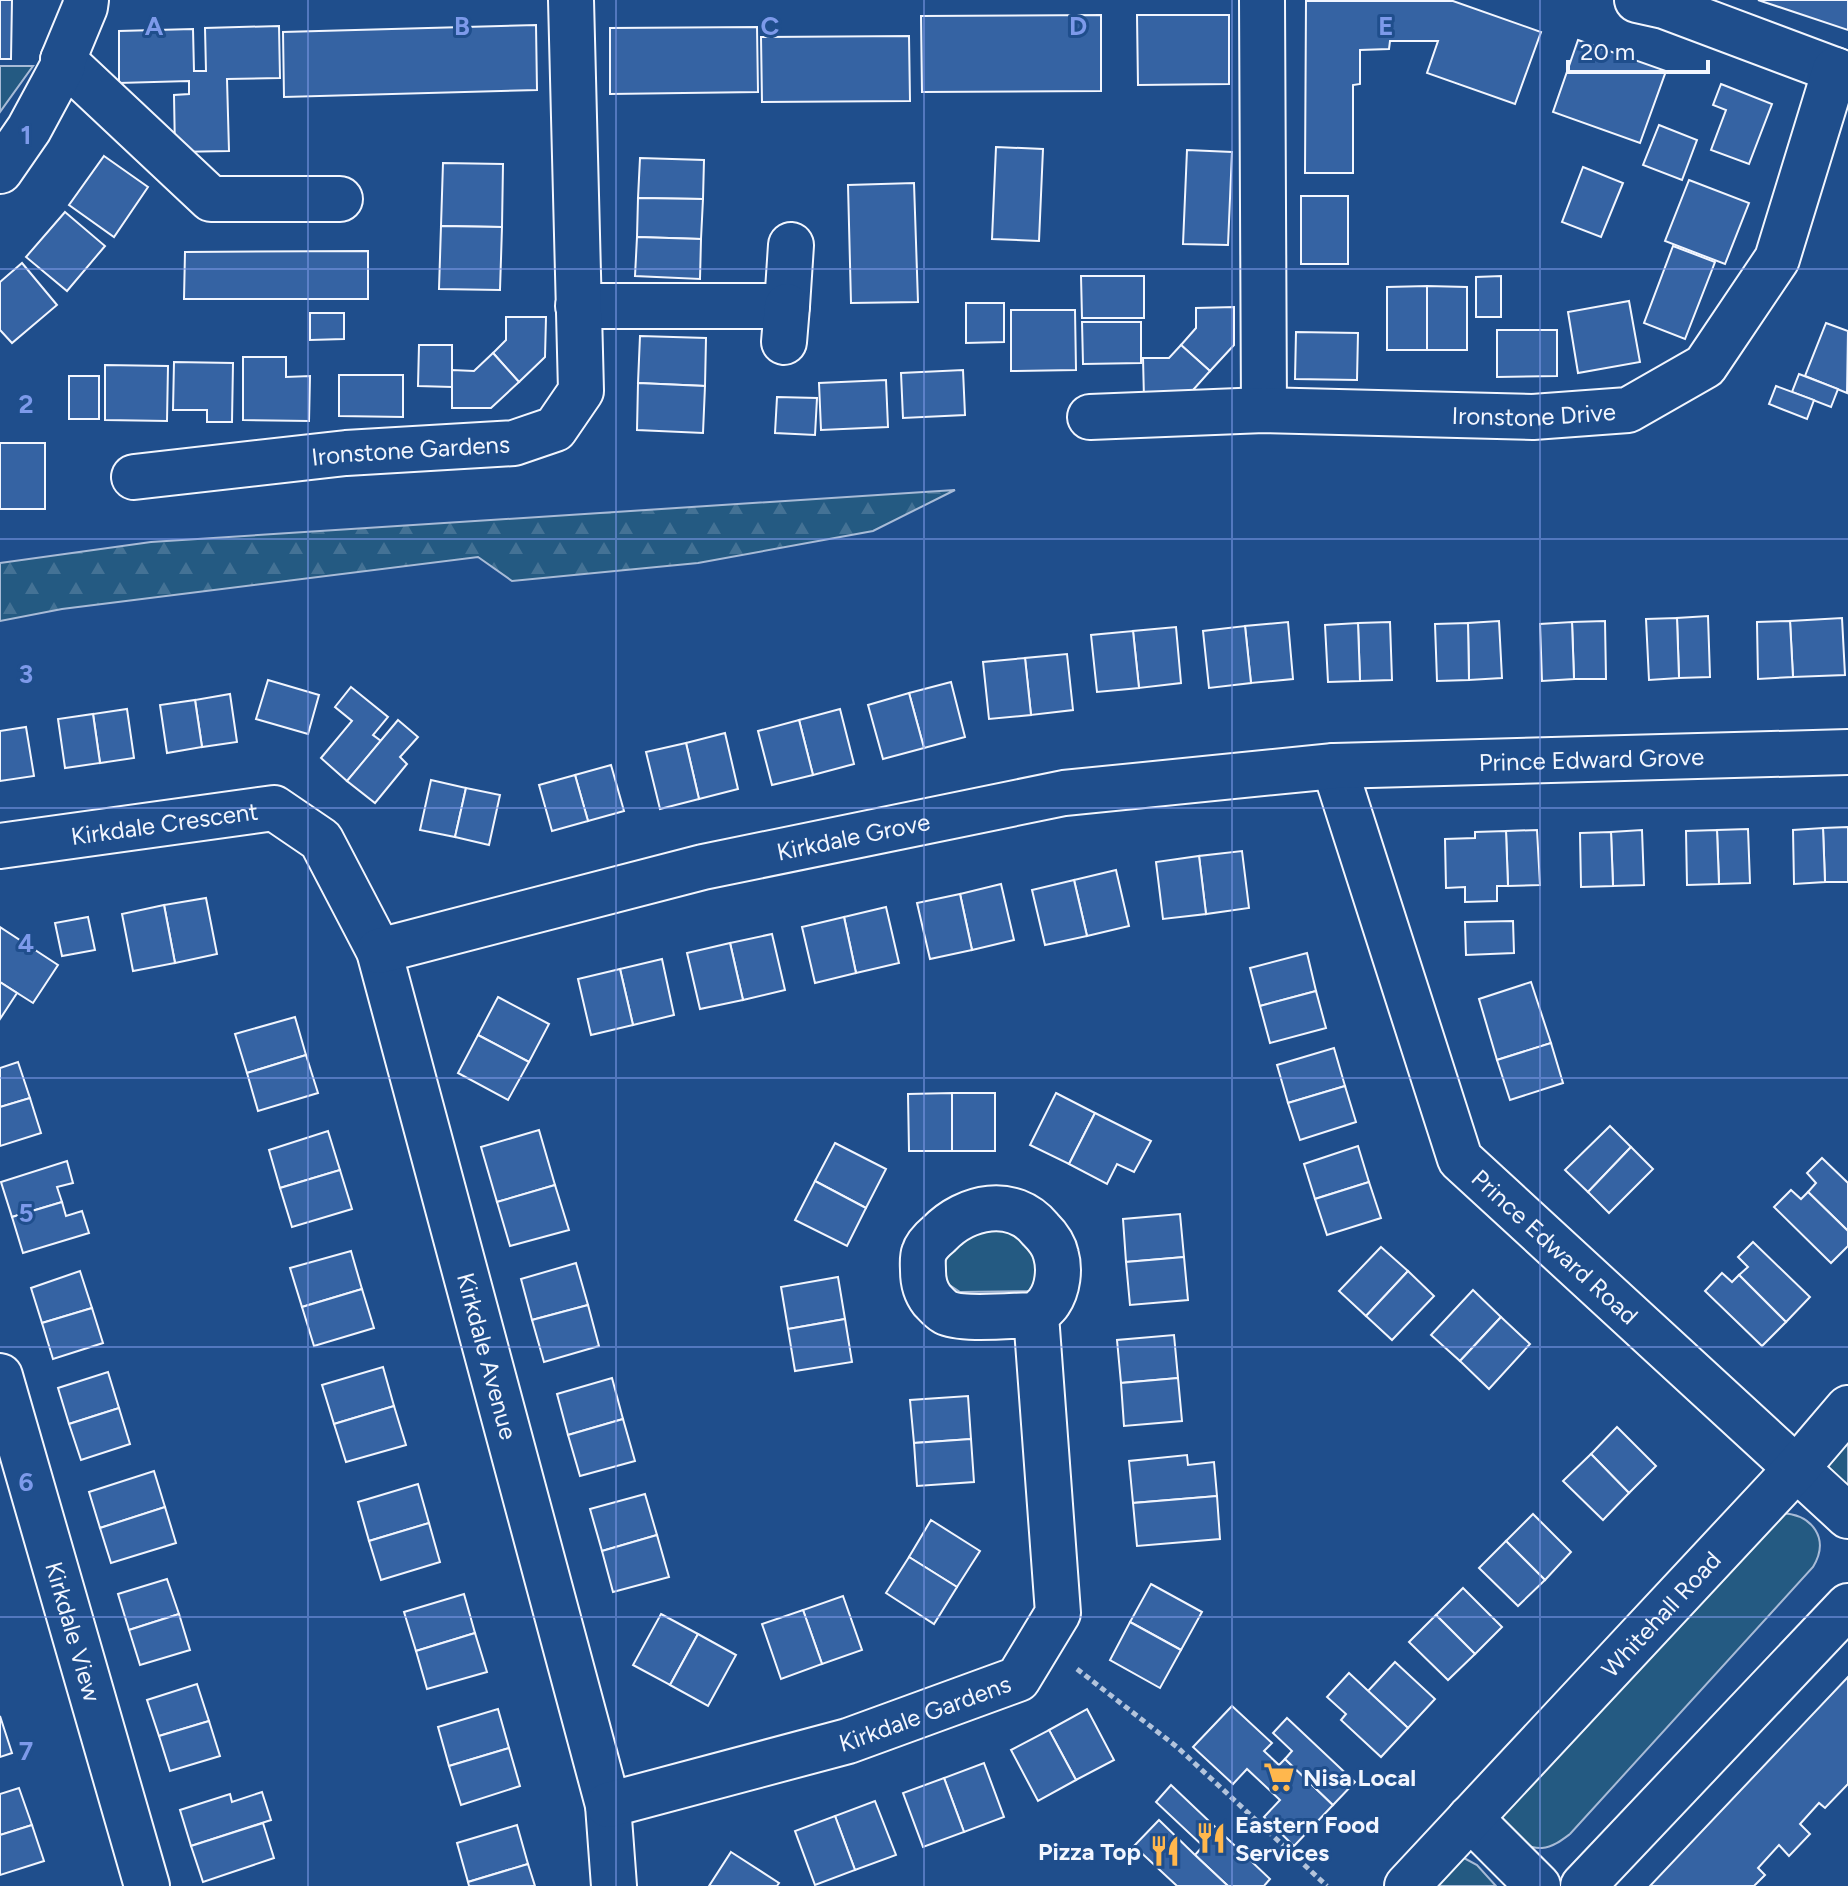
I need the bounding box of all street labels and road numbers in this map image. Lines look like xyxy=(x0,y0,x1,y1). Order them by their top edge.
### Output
street label: Ironstone Drive xyxy=(1451,396,1617,432)
street label: Ironstone Gardens xyxy=(310,429,511,471)
street label: Prince Edward Grove xyxy=(1478,741,1704,777)
street label: Kirkdale Crescent xyxy=(69,796,260,851)
street label: Kirkdale Grove xyxy=(774,806,932,866)
street label: Prince Edward Road xyxy=(1466,1163,1644,1330)
street label: Kirkdale Avenue xyxy=(451,1269,524,1443)
street label: Whitehall Road xyxy=(1595,1545,1726,1683)
street label: Kirkdale View xyxy=(40,1558,108,1705)
street label: Kirkdale Gardens xyxy=(836,1668,1015,1757)

